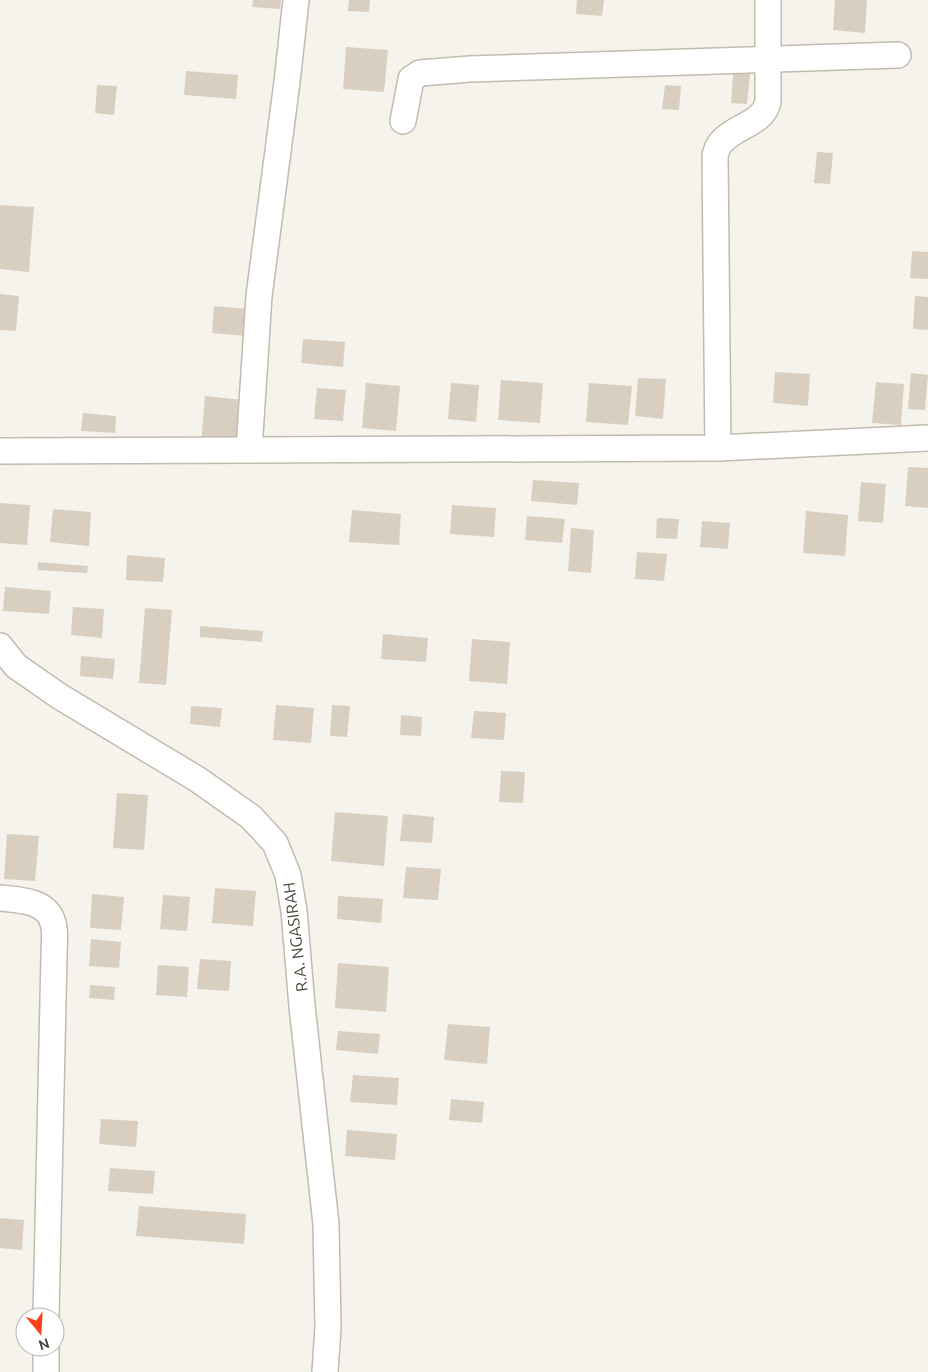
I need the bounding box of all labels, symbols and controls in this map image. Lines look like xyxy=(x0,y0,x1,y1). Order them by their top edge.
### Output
street label: R.A. NGASIRAH xyxy=(279,881,311,993)
north arrow xyxy=(15,1307,65,1357)
text: N xyxy=(37,1335,51,1354)

